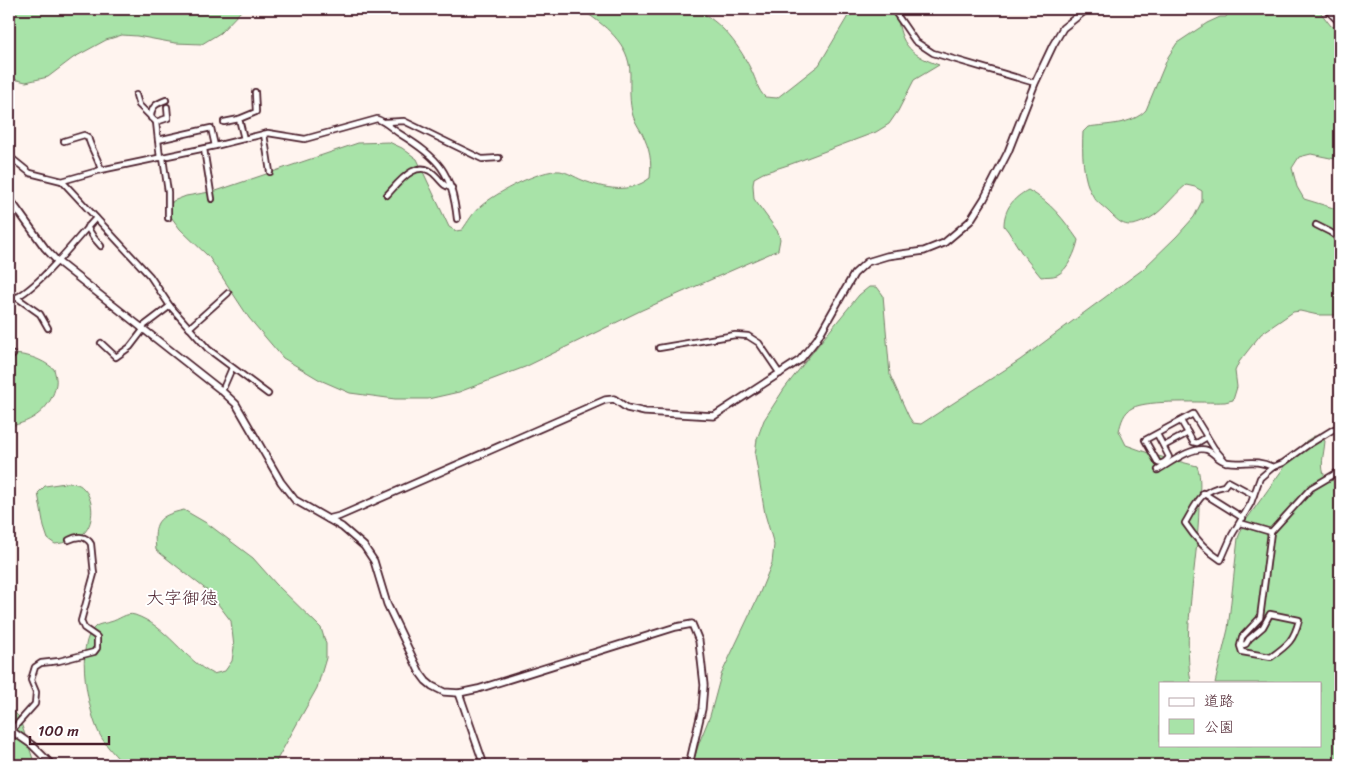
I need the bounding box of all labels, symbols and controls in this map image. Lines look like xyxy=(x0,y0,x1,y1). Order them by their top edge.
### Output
district label: 大字御徳 xyxy=(146,582,218,614)
legend xyxy=(1159,682,1322,746)
text: 道路 xyxy=(1204,688,1234,714)
scale bar xyxy=(30,714,109,746)
text: 公園 xyxy=(1204,714,1234,740)
text: 100 m xyxy=(38,718,79,744)

